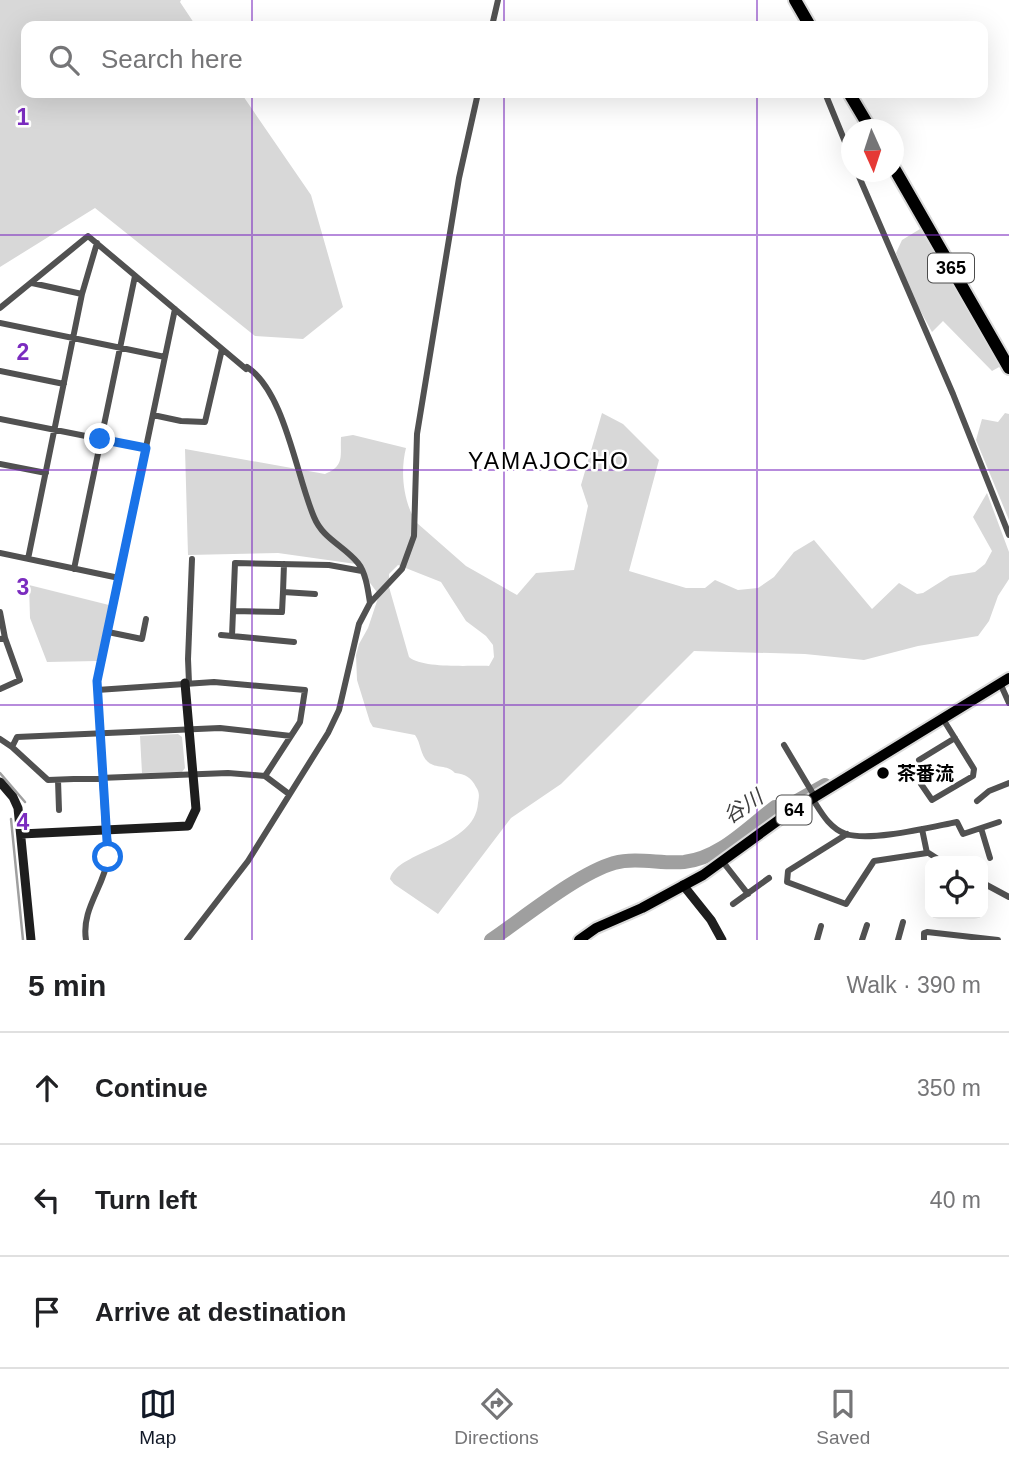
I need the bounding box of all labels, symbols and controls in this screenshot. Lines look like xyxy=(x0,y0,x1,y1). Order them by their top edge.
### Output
search box xyxy=(21,21,988,98)
icon: search xyxy=(45,41,83,79)
text: Search here xyxy=(101,44,243,74)
text: 1 xyxy=(17,104,30,130)
north arrow xyxy=(841,119,904,182)
road number: 365 xyxy=(928,254,974,282)
text: 2 xyxy=(17,339,29,365)
route end xyxy=(84,423,115,454)
district label: YAMAJOCHO xyxy=(468,448,630,474)
text: 3 xyxy=(17,574,29,600)
place label: 茶番流 xyxy=(897,763,954,784)
marker: 茶番流 xyxy=(875,765,891,781)
water label: 谷川 xyxy=(719,784,768,828)
road number: 64 xyxy=(776,796,812,824)
text: 4 xyxy=(17,809,30,835)
route start xyxy=(92,841,123,872)
map controls xyxy=(925,856,988,919)
button: locate xyxy=(925,856,988,919)
text: 5 min xyxy=(28,969,106,1002)
text: Walk · 390 m xyxy=(846,972,981,998)
icon: ahead xyxy=(28,1069,66,1107)
text: Continue xyxy=(95,1073,208,1103)
text: 350 m xyxy=(917,1075,981,1101)
icon: left xyxy=(28,1181,66,1219)
text: Turn left xyxy=(95,1185,197,1215)
text: 40 m xyxy=(930,1187,981,1213)
icon: arrive xyxy=(28,1293,66,1331)
text: Arrive at destination xyxy=(95,1297,346,1327)
tab: Map xyxy=(139,1385,177,1449)
tab: Directions xyxy=(454,1385,539,1449)
tab: Saved xyxy=(816,1385,870,1449)

